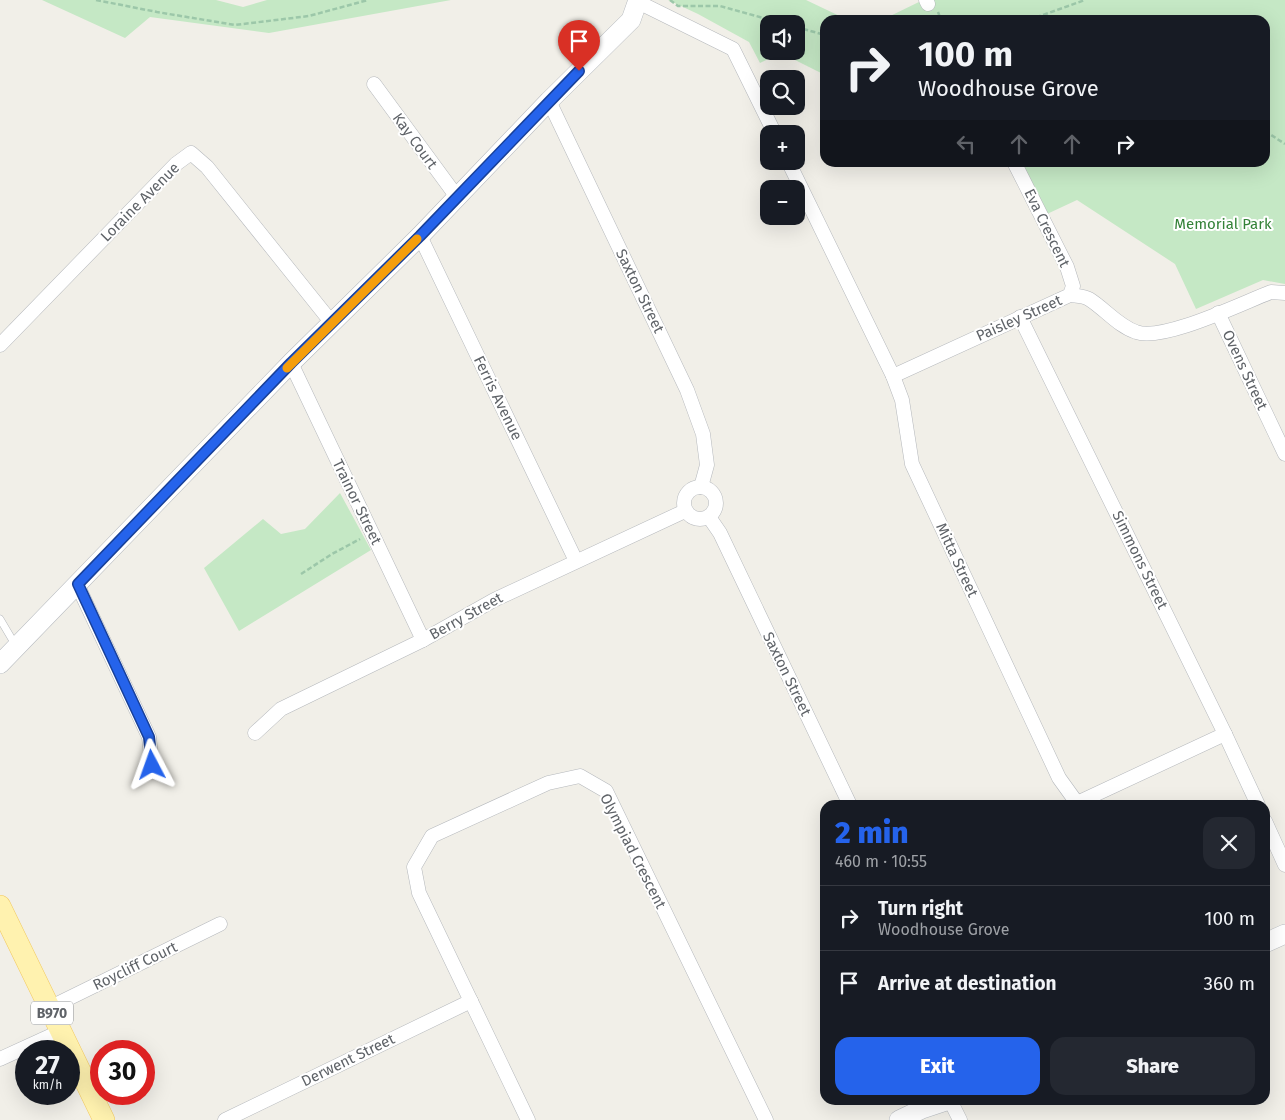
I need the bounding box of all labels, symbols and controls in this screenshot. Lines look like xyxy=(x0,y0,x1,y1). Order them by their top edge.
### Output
map controls xyxy=(760,15,805,225)
button: sound xyxy=(760,15,805,60)
pin xyxy=(558,20,600,71)
icon: arrive xyxy=(565,27,593,55)
text: 100 m xyxy=(918,33,1013,75)
icon: right xyxy=(835,35,900,100)
button: search xyxy=(760,70,805,115)
text: Woodhouse Grove xyxy=(918,75,1099,102)
street label: Kay Court xyxy=(389,109,442,173)
button: + xyxy=(760,125,805,170)
icon: left xyxy=(952,130,980,158)
icon: ahead xyxy=(1005,130,1033,158)
icon: ahead xyxy=(1058,130,1086,158)
icon: right xyxy=(1111,130,1139,158)
street label: Loraine Avenue xyxy=(97,159,183,245)
button: − xyxy=(760,180,805,225)
street label: Eva Crescent xyxy=(1020,186,1074,271)
park label: Memorial Park xyxy=(1174,215,1272,233)
street label: Saxton Street xyxy=(612,246,668,336)
street label: Paisley Street xyxy=(973,291,1065,345)
street label: Ovens Street xyxy=(1219,327,1272,413)
street label: Ferris Avenue xyxy=(470,353,526,443)
street label: Trainor Street xyxy=(329,456,386,548)
street label: Simmons Street xyxy=(1108,508,1172,613)
street label: Mitta Street xyxy=(932,520,982,600)
street label: Berry Street xyxy=(426,588,506,643)
street label: Saxton Street xyxy=(759,629,815,719)
position arrow xyxy=(125,738,177,790)
street label: Olympiad Crescent xyxy=(596,790,670,912)
text: 2 min xyxy=(835,815,908,851)
button: close xyxy=(1203,817,1255,869)
text: 460 m · 10:55 xyxy=(835,852,927,871)
text: Turn right xyxy=(878,897,963,920)
icon: right xyxy=(835,904,863,932)
text: 100 m xyxy=(1204,907,1255,930)
text: Woodhouse Grove xyxy=(878,920,1009,939)
street label: Roycliff Court xyxy=(90,938,181,994)
icon: arrive xyxy=(835,969,863,997)
text: Arrive at destination xyxy=(878,972,1057,995)
text: 360 m xyxy=(1203,972,1255,995)
road number: B970 xyxy=(31,1001,73,1024)
street label: Derwent Street xyxy=(298,1029,398,1090)
button: Exit xyxy=(835,1037,1040,1095)
button: Share xyxy=(1050,1037,1255,1095)
speed limit sign: 30 xyxy=(90,1040,155,1105)
text: 27 xyxy=(35,1051,60,1081)
text: km/h xyxy=(33,1078,62,1092)

